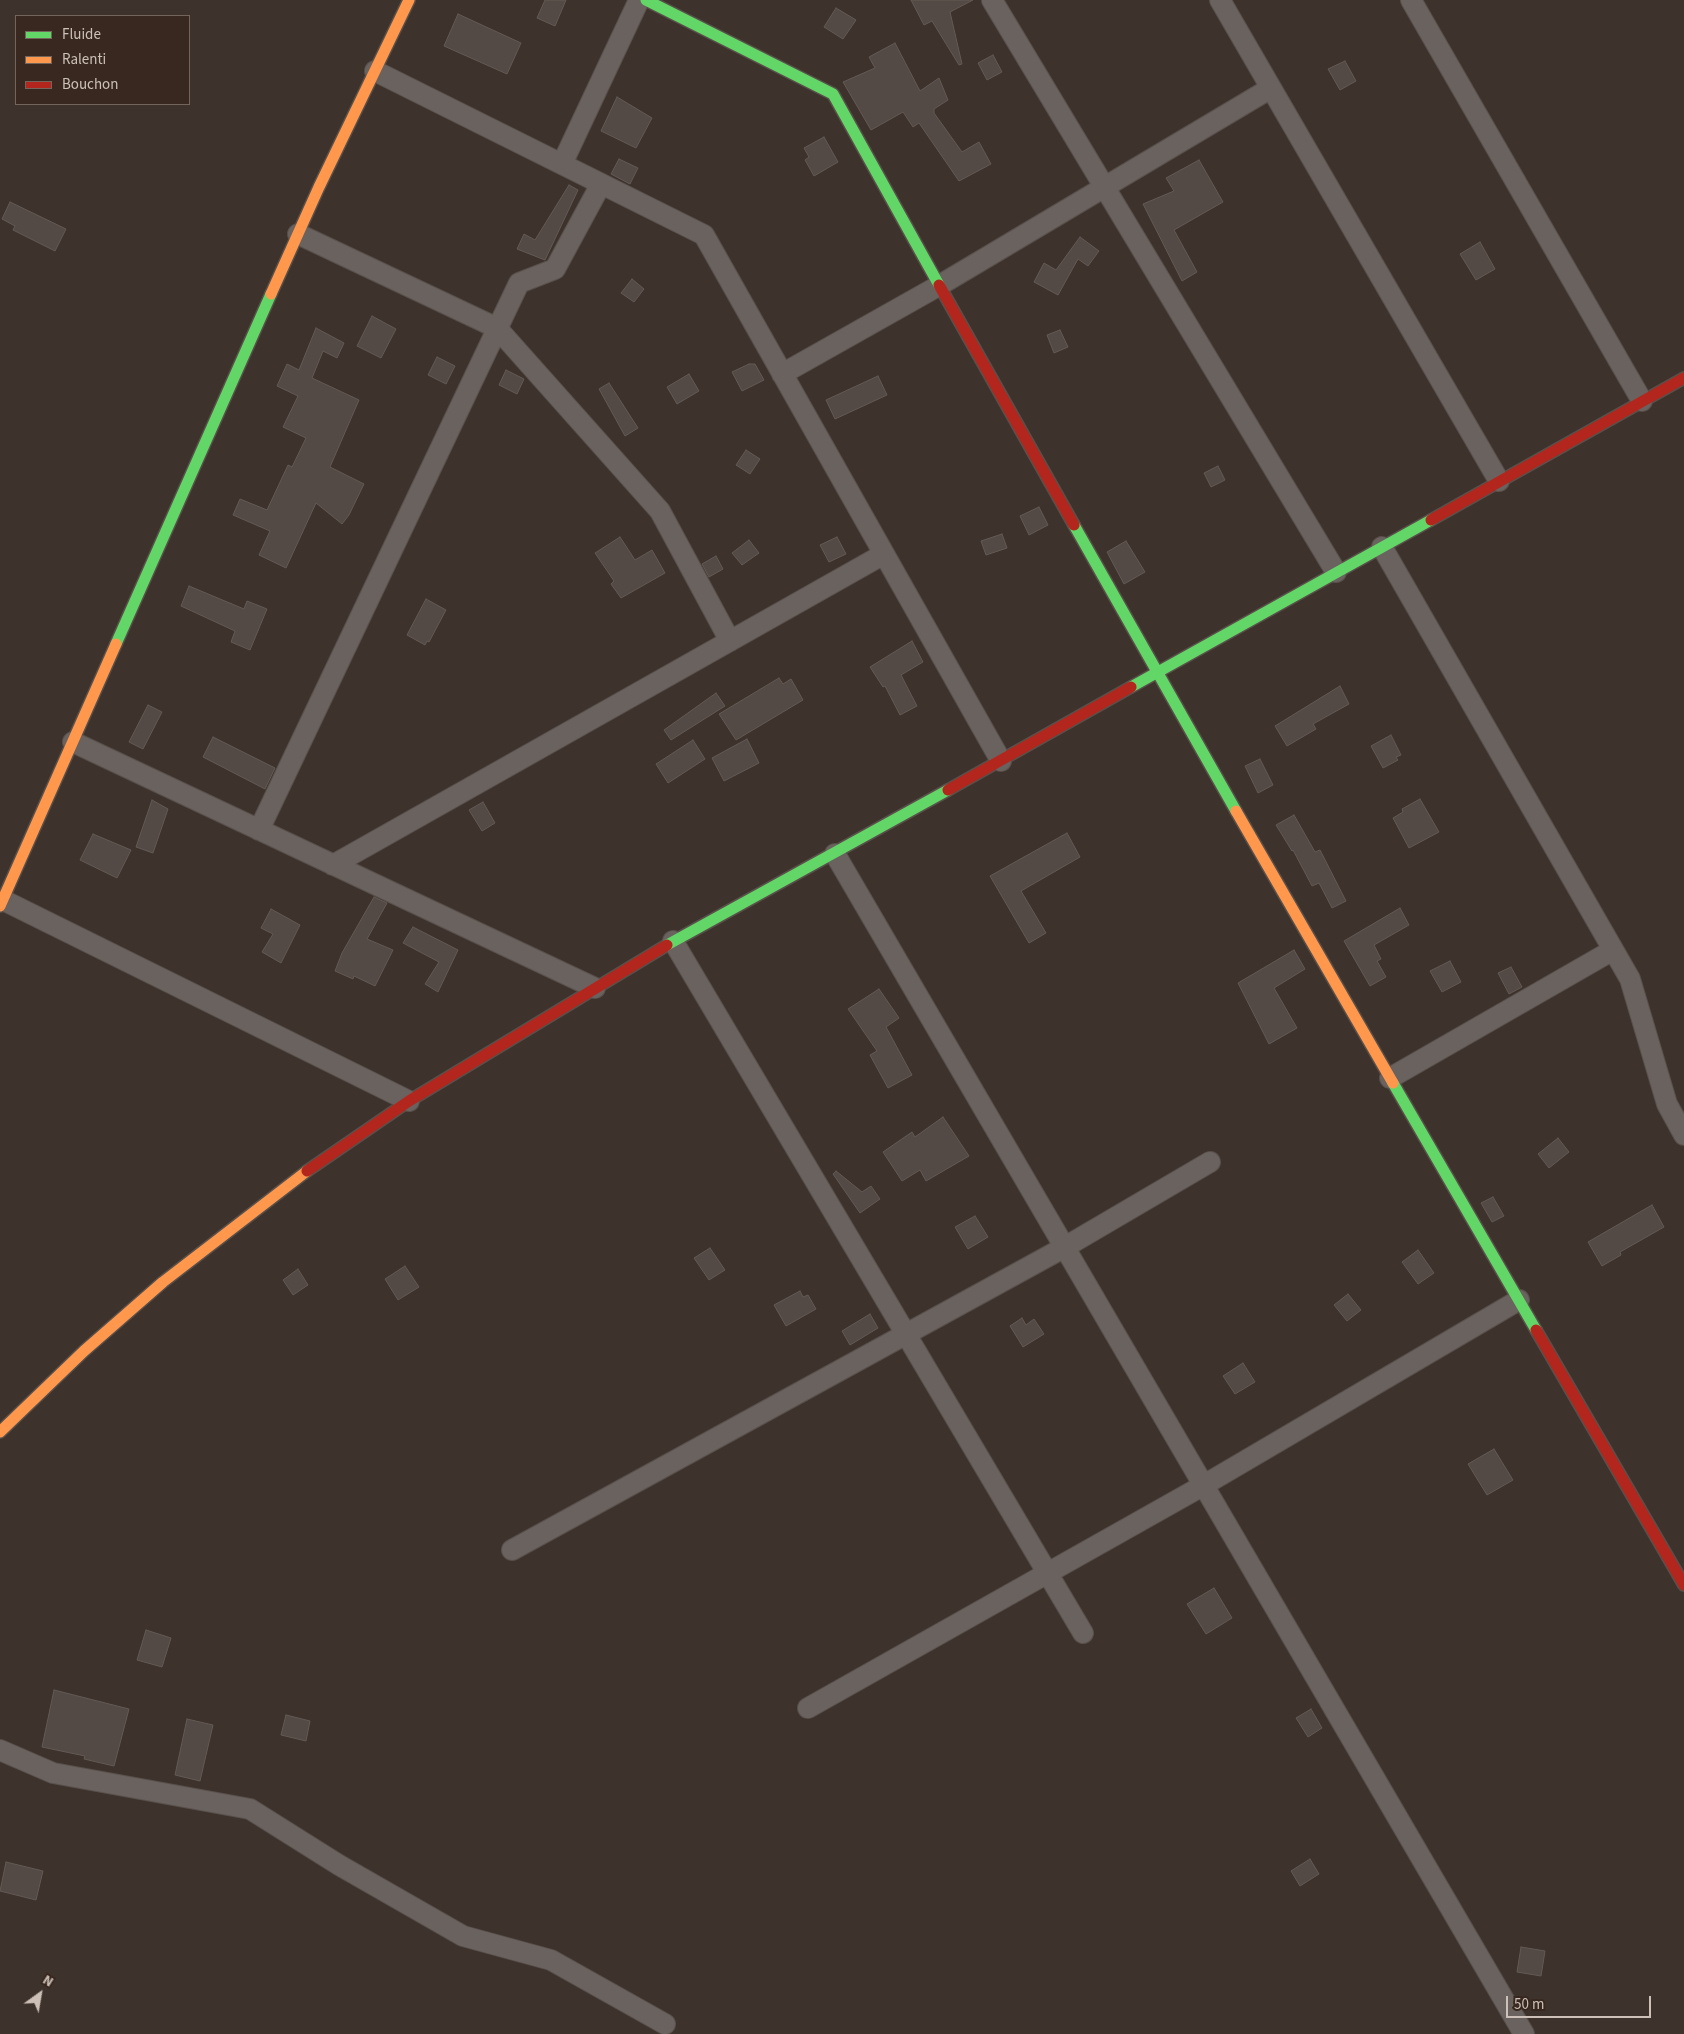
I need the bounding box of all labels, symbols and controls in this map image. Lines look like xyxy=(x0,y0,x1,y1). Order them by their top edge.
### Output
legend xyxy=(15,15,190,105)
text: Fluide xyxy=(62,24,101,45)
text: Ralenti xyxy=(62,49,106,70)
text: Bouchon xyxy=(62,74,118,95)
north arrow xyxy=(15,1969,65,2019)
text: N xyxy=(39,1970,57,1992)
scale bar xyxy=(1509,1986,1654,2018)
text: 50 m xyxy=(1514,1994,1544,2015)

